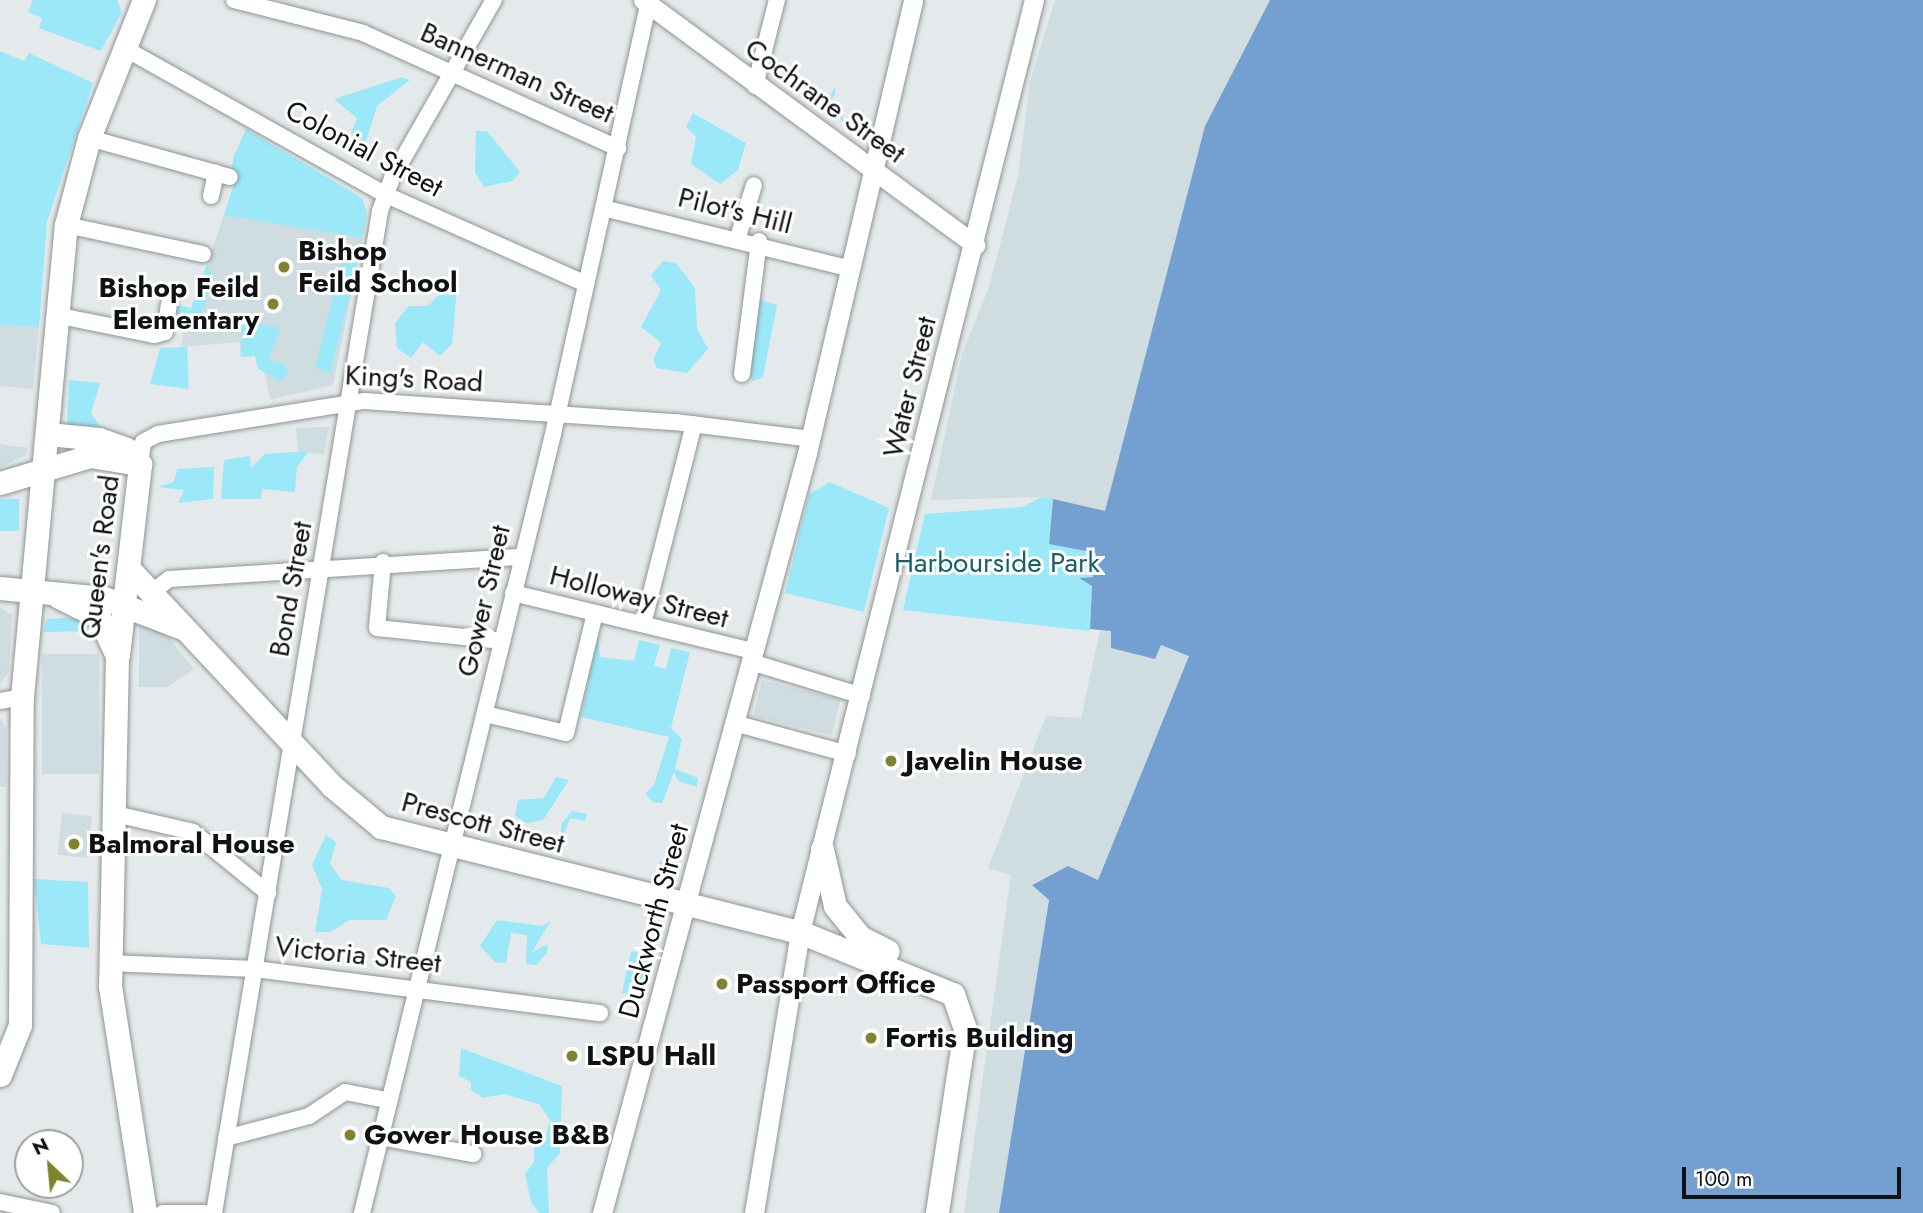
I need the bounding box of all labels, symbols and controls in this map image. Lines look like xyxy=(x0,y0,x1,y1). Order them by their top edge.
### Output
street label: Bannerman Street xyxy=(415,15,619,131)
street label: Cochrane Street xyxy=(738,32,912,170)
street label: Colonial Street xyxy=(280,93,448,205)
street label: Pilot's Hill xyxy=(675,181,795,241)
place label: Bishop Feild School xyxy=(298,234,458,300)
marker: Bishop Feild School xyxy=(276,259,292,275)
place label: Bishop Feild Elementary xyxy=(99,271,259,337)
marker: Bishop Feild Elementary xyxy=(265,296,281,312)
street label: Water Street xyxy=(876,313,944,461)
street label: King's Road xyxy=(344,359,484,399)
street label: Queen's Road xyxy=(73,473,127,641)
street label: Bond Street xyxy=(263,519,319,659)
street label: Gower Street xyxy=(450,522,518,680)
park label: Harbourside Park xyxy=(894,546,1100,580)
street label: Holloway Street xyxy=(546,559,732,635)
place label: Javelin House xyxy=(905,744,1083,778)
marker: Javelin House xyxy=(883,753,899,769)
street label: Prescott Street xyxy=(398,785,568,861)
street label: Duckworth Street xyxy=(612,820,696,1022)
place label: Balmoral House xyxy=(88,827,295,861)
marker: Balmoral House xyxy=(66,836,82,852)
street label: Victoria Street xyxy=(273,930,443,980)
place label: Passport Office xyxy=(736,967,936,1001)
marker: Passport Office xyxy=(714,976,730,992)
place label: Fortis Building xyxy=(885,1021,1074,1055)
marker: Fortis Building xyxy=(863,1030,879,1046)
place label: LSPU Hall xyxy=(586,1039,716,1073)
marker: LSPU Hall xyxy=(564,1048,580,1064)
place label: Gower House B&B xyxy=(364,1118,610,1152)
marker: Gower House B&B xyxy=(342,1127,358,1143)
north arrow xyxy=(14,1129,84,1199)
text: N xyxy=(28,1131,53,1162)
scale bar xyxy=(1685,1154,1904,1198)
text: 100 m xyxy=(1695,1164,1752,1194)

